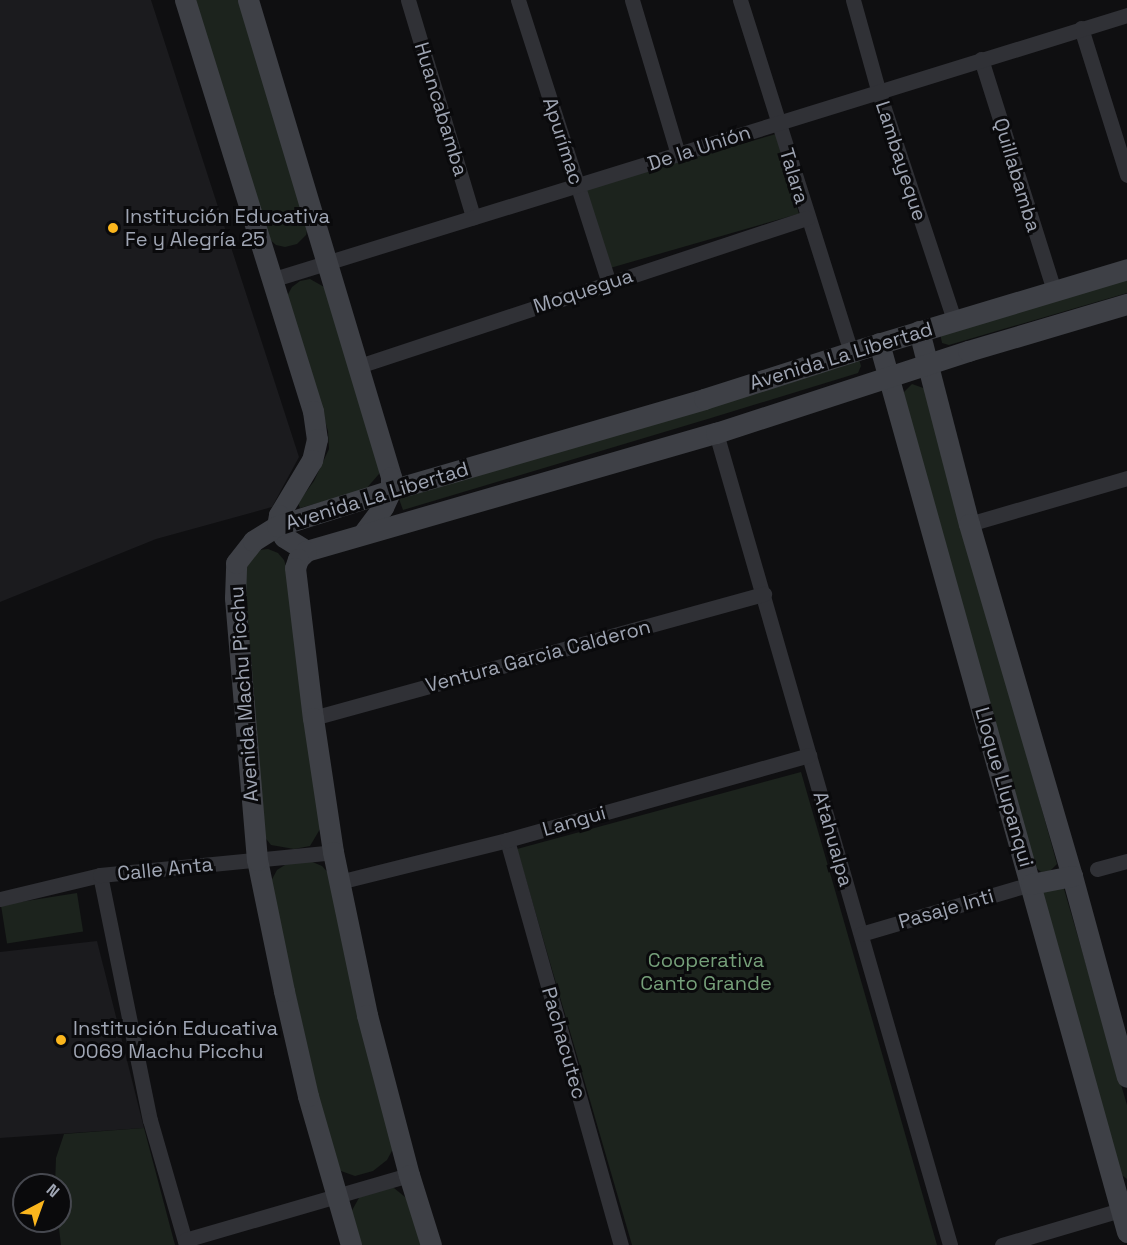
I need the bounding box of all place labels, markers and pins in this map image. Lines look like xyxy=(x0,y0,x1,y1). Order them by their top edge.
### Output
place label: Institución Educativa Fe y Alegría 25 xyxy=(125,204,330,251)
marker: Institución Educativa Fe y Alegría 25 xyxy=(106,221,120,235)
place label: Institución Educativa 0069 Machu Picchu xyxy=(73,1016,278,1063)
marker: Institución Educativa 0069 Machu Picchu xyxy=(54,1033,68,1047)

